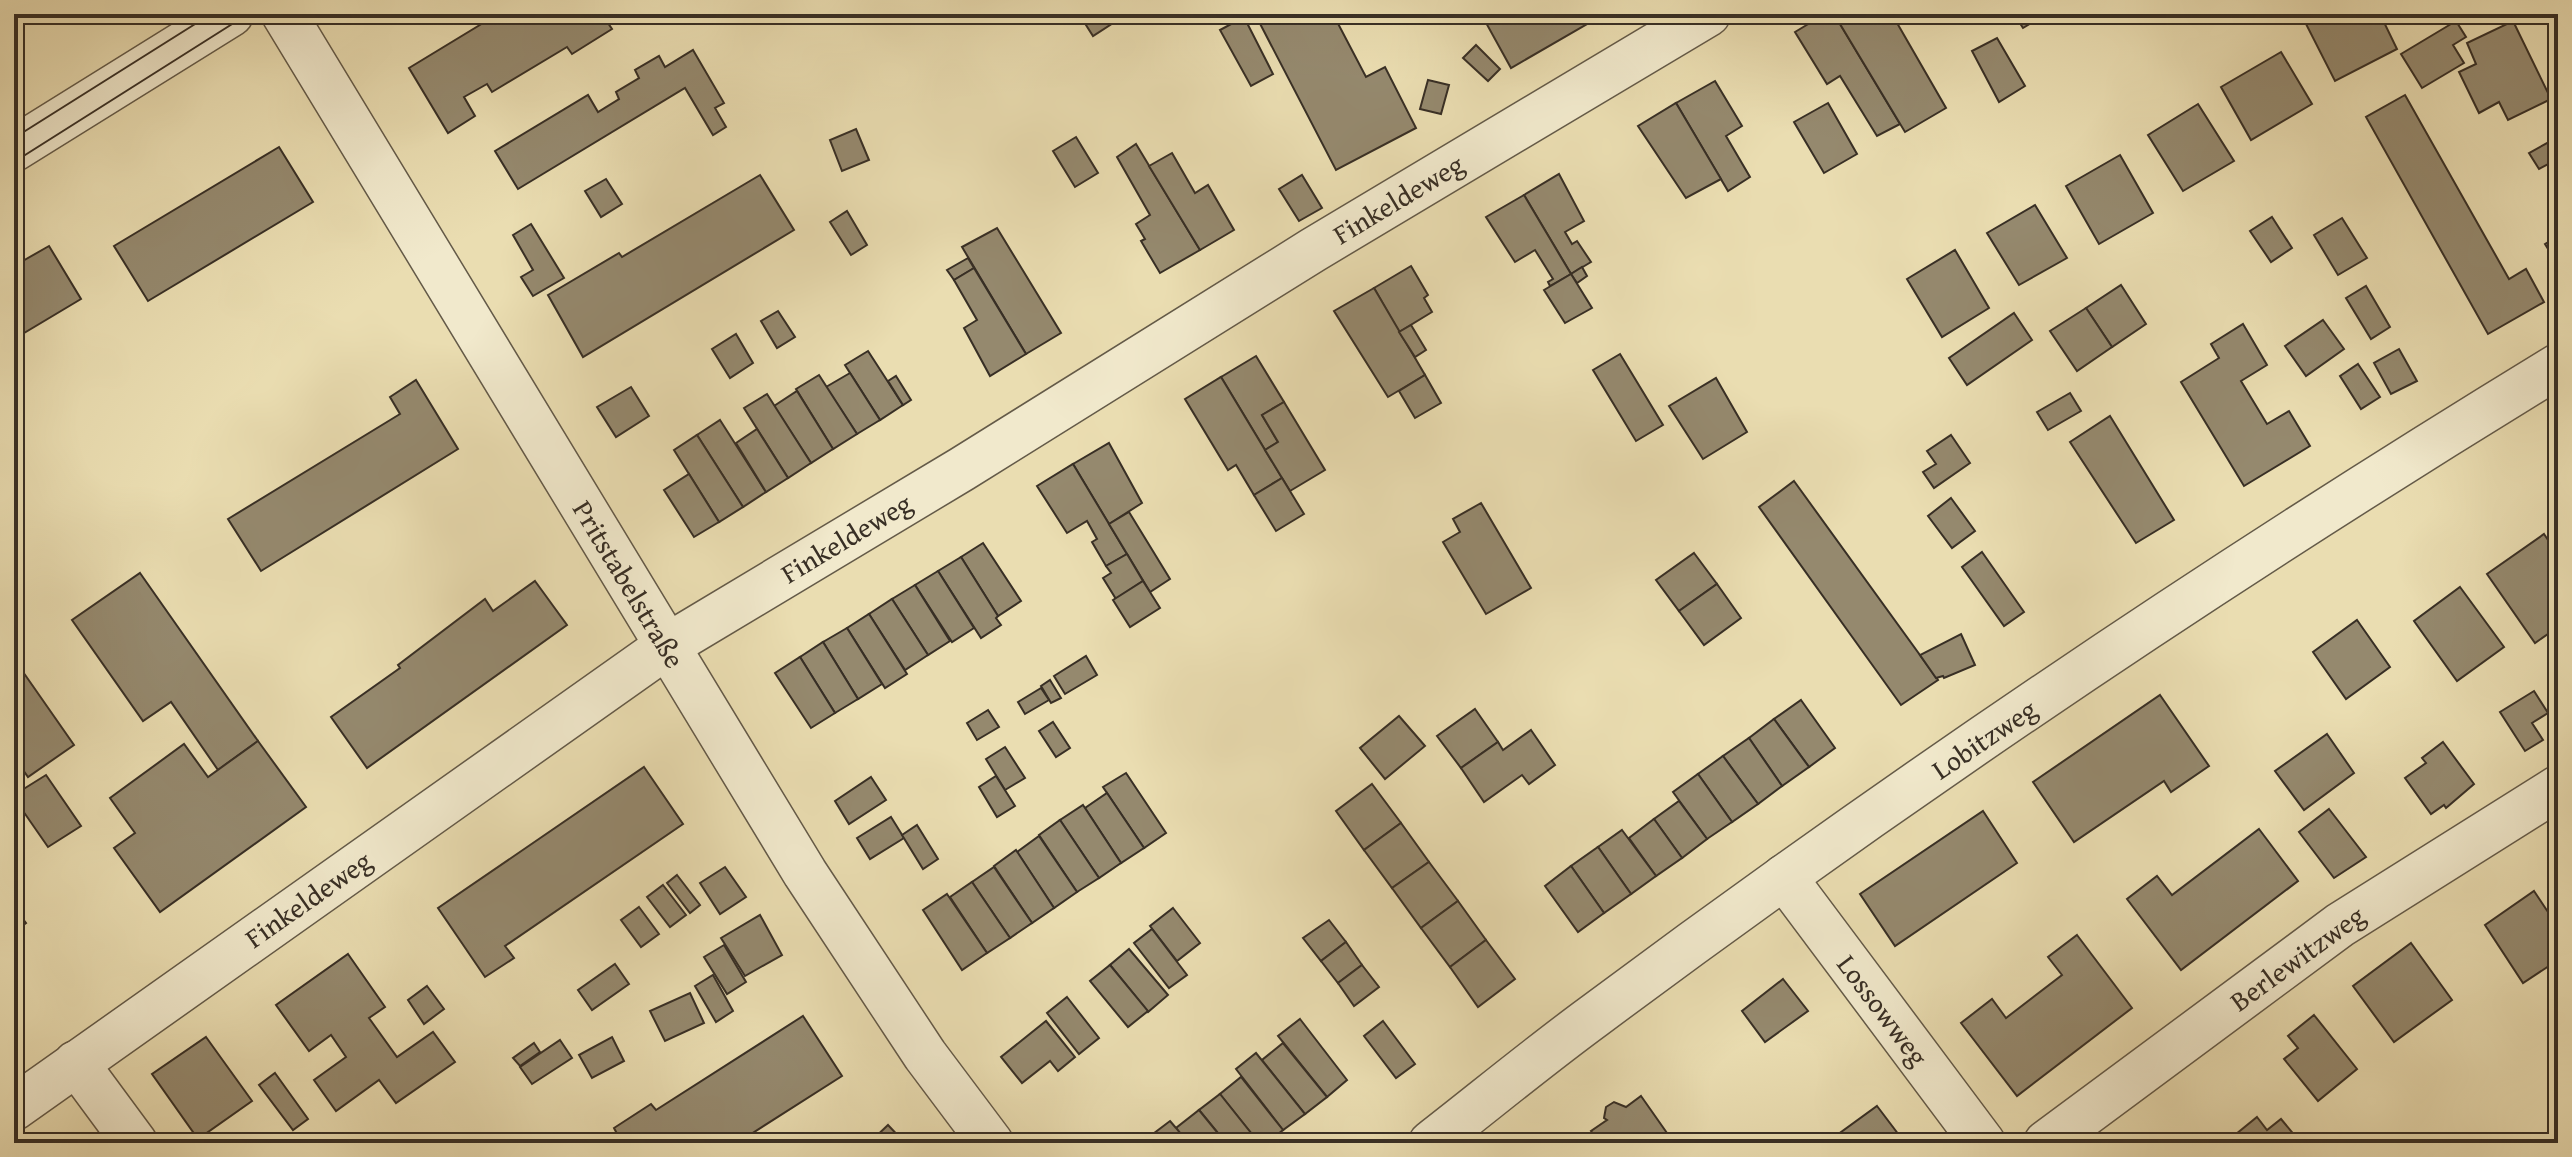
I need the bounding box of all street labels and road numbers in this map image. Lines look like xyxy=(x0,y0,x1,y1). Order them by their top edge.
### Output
street label: Finkeldeweg xyxy=(1324,143,1471,254)
street label: Finkeldeweg xyxy=(772,482,919,593)
street label: Pritstabelstraße xyxy=(563,492,696,675)
street label: Lobitzweg xyxy=(1923,688,2044,789)
street label: Finkeldeweg xyxy=(236,840,379,957)
street label: Berlewitzweg xyxy=(2221,895,2373,1021)
street label: Lossowweg xyxy=(1828,945,1939,1074)

